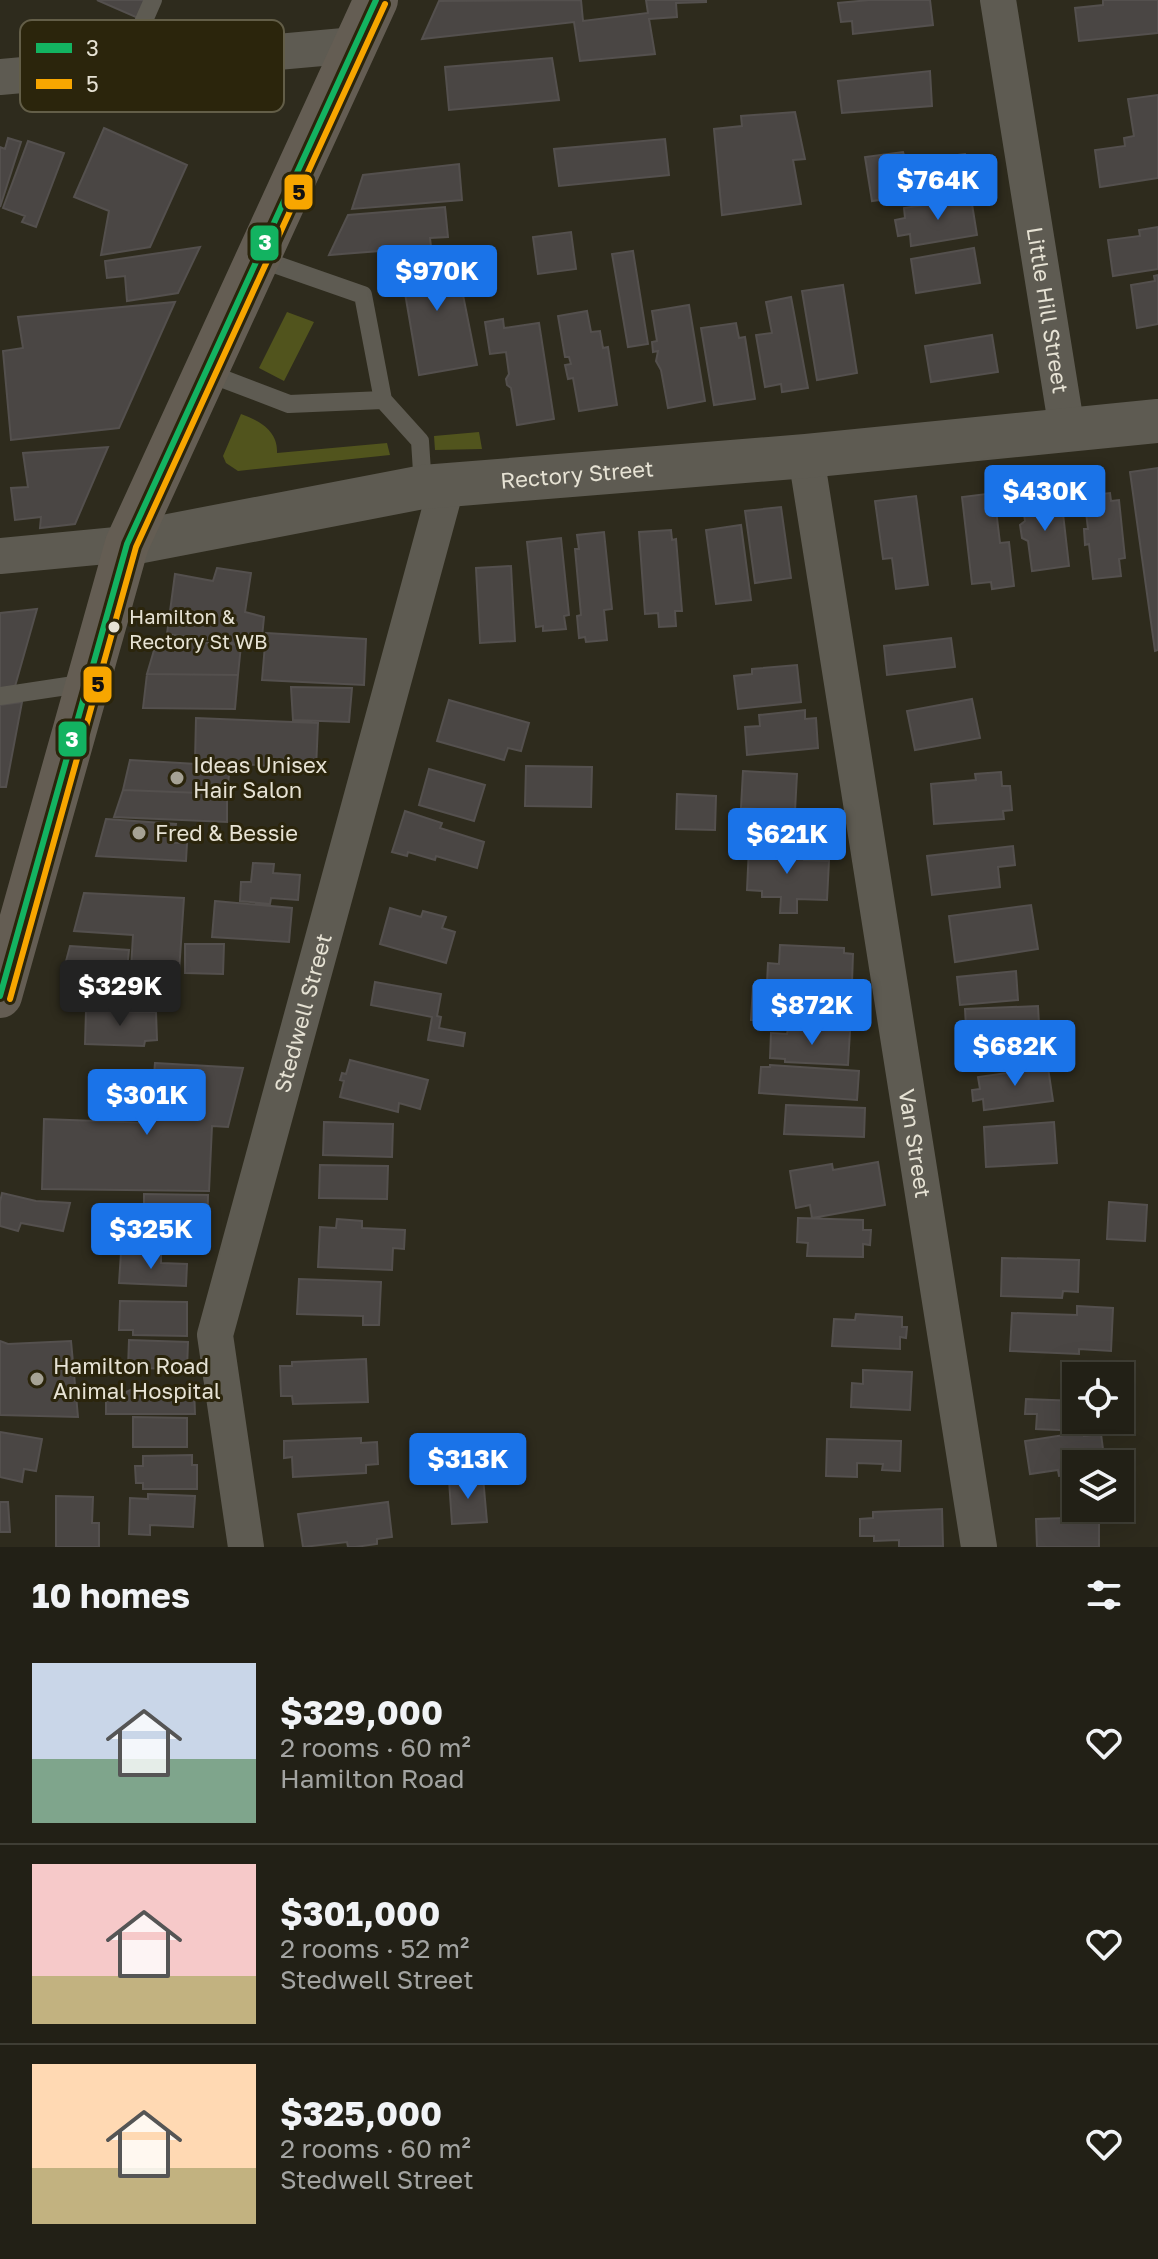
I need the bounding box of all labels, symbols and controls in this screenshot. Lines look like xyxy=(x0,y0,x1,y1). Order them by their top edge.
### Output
legend xyxy=(20,20,284,112)
text: 3 xyxy=(86,34,99,61)
text: 5 xyxy=(86,70,99,97)
pin: $764K xyxy=(882,154,994,222)
text: $764K xyxy=(896,164,980,195)
line badge: 5 xyxy=(283,173,314,211)
text: 5 xyxy=(292,178,306,205)
line badge: 3 xyxy=(249,224,280,262)
street label: Little Hill Street xyxy=(1022,225,1075,395)
text: 3 xyxy=(258,228,272,255)
pin: $970K xyxy=(381,245,493,313)
text: $970K xyxy=(395,255,479,286)
street label: Rectory Street xyxy=(499,454,655,494)
pin: $430K xyxy=(989,465,1101,533)
text: $430K xyxy=(1002,475,1088,506)
place label: Hamilton & Rectory St WB xyxy=(129,604,268,653)
marker: Hamilton & Rectory St WB xyxy=(106,619,122,635)
line badge: 5 xyxy=(82,665,113,704)
text: 5 xyxy=(91,670,105,697)
line badge: 3 xyxy=(57,720,88,758)
text: 3 xyxy=(65,725,79,752)
place label: Ideas Unisex Hair Salon xyxy=(193,751,327,803)
marker: Ideas Unisex Hair Salon xyxy=(168,769,186,787)
pin: $621K xyxy=(731,808,843,876)
text: $621K xyxy=(746,818,828,849)
place label: Fred & Bessie xyxy=(155,819,298,846)
marker: Fred & Bessie xyxy=(130,824,148,842)
street label: Stedwell Street xyxy=(268,930,337,1095)
pin: $329K xyxy=(64,960,176,1028)
text: $329K xyxy=(78,970,162,1001)
pin: $872K xyxy=(756,979,868,1047)
text: $872K xyxy=(771,989,853,1020)
pin: $682K xyxy=(959,1020,1071,1088)
text: $682K xyxy=(972,1030,1058,1061)
pin: $301K xyxy=(91,1069,203,1137)
text: $301K xyxy=(106,1079,188,1110)
street label: Van Street xyxy=(894,1087,937,1200)
pin: $325K xyxy=(95,1203,207,1271)
text: $325K xyxy=(109,1213,193,1244)
place label: Hamilton Road Animal Hospital xyxy=(53,1352,221,1404)
map controls xyxy=(1062,1362,1134,1522)
button: locate xyxy=(1062,1362,1134,1434)
marker: Hamilton Road Animal Hospital xyxy=(28,1370,46,1388)
pin: $313K xyxy=(412,1433,524,1501)
text: $313K xyxy=(427,1443,509,1474)
button: layers xyxy=(1062,1450,1134,1522)
icon: filters xyxy=(1082,1573,1126,1617)
text: 10 homes xyxy=(32,1575,190,1615)
text: $329,000 xyxy=(280,1692,443,1732)
icon: home xyxy=(96,1695,192,1791)
icon: heart xyxy=(1082,1721,1126,1765)
text: 2 rooms · 60 m² xyxy=(280,1732,471,1763)
text: Hamilton Road xyxy=(280,1763,464,1794)
text: $301,000 xyxy=(280,1893,440,1933)
icon: home xyxy=(96,1896,192,1992)
icon: heart xyxy=(1082,1922,1126,1966)
text: 2 rooms · 52 m² xyxy=(280,1933,469,1964)
text: Stedwell Street xyxy=(280,1964,474,1995)
text: $325,000 xyxy=(280,2093,442,2133)
icon: home xyxy=(96,2096,192,2192)
icon: heart xyxy=(1082,2122,1126,2166)
text: 2 rooms · 60 m² xyxy=(280,2133,471,2164)
text: Stedwell Street xyxy=(280,2164,474,2195)

